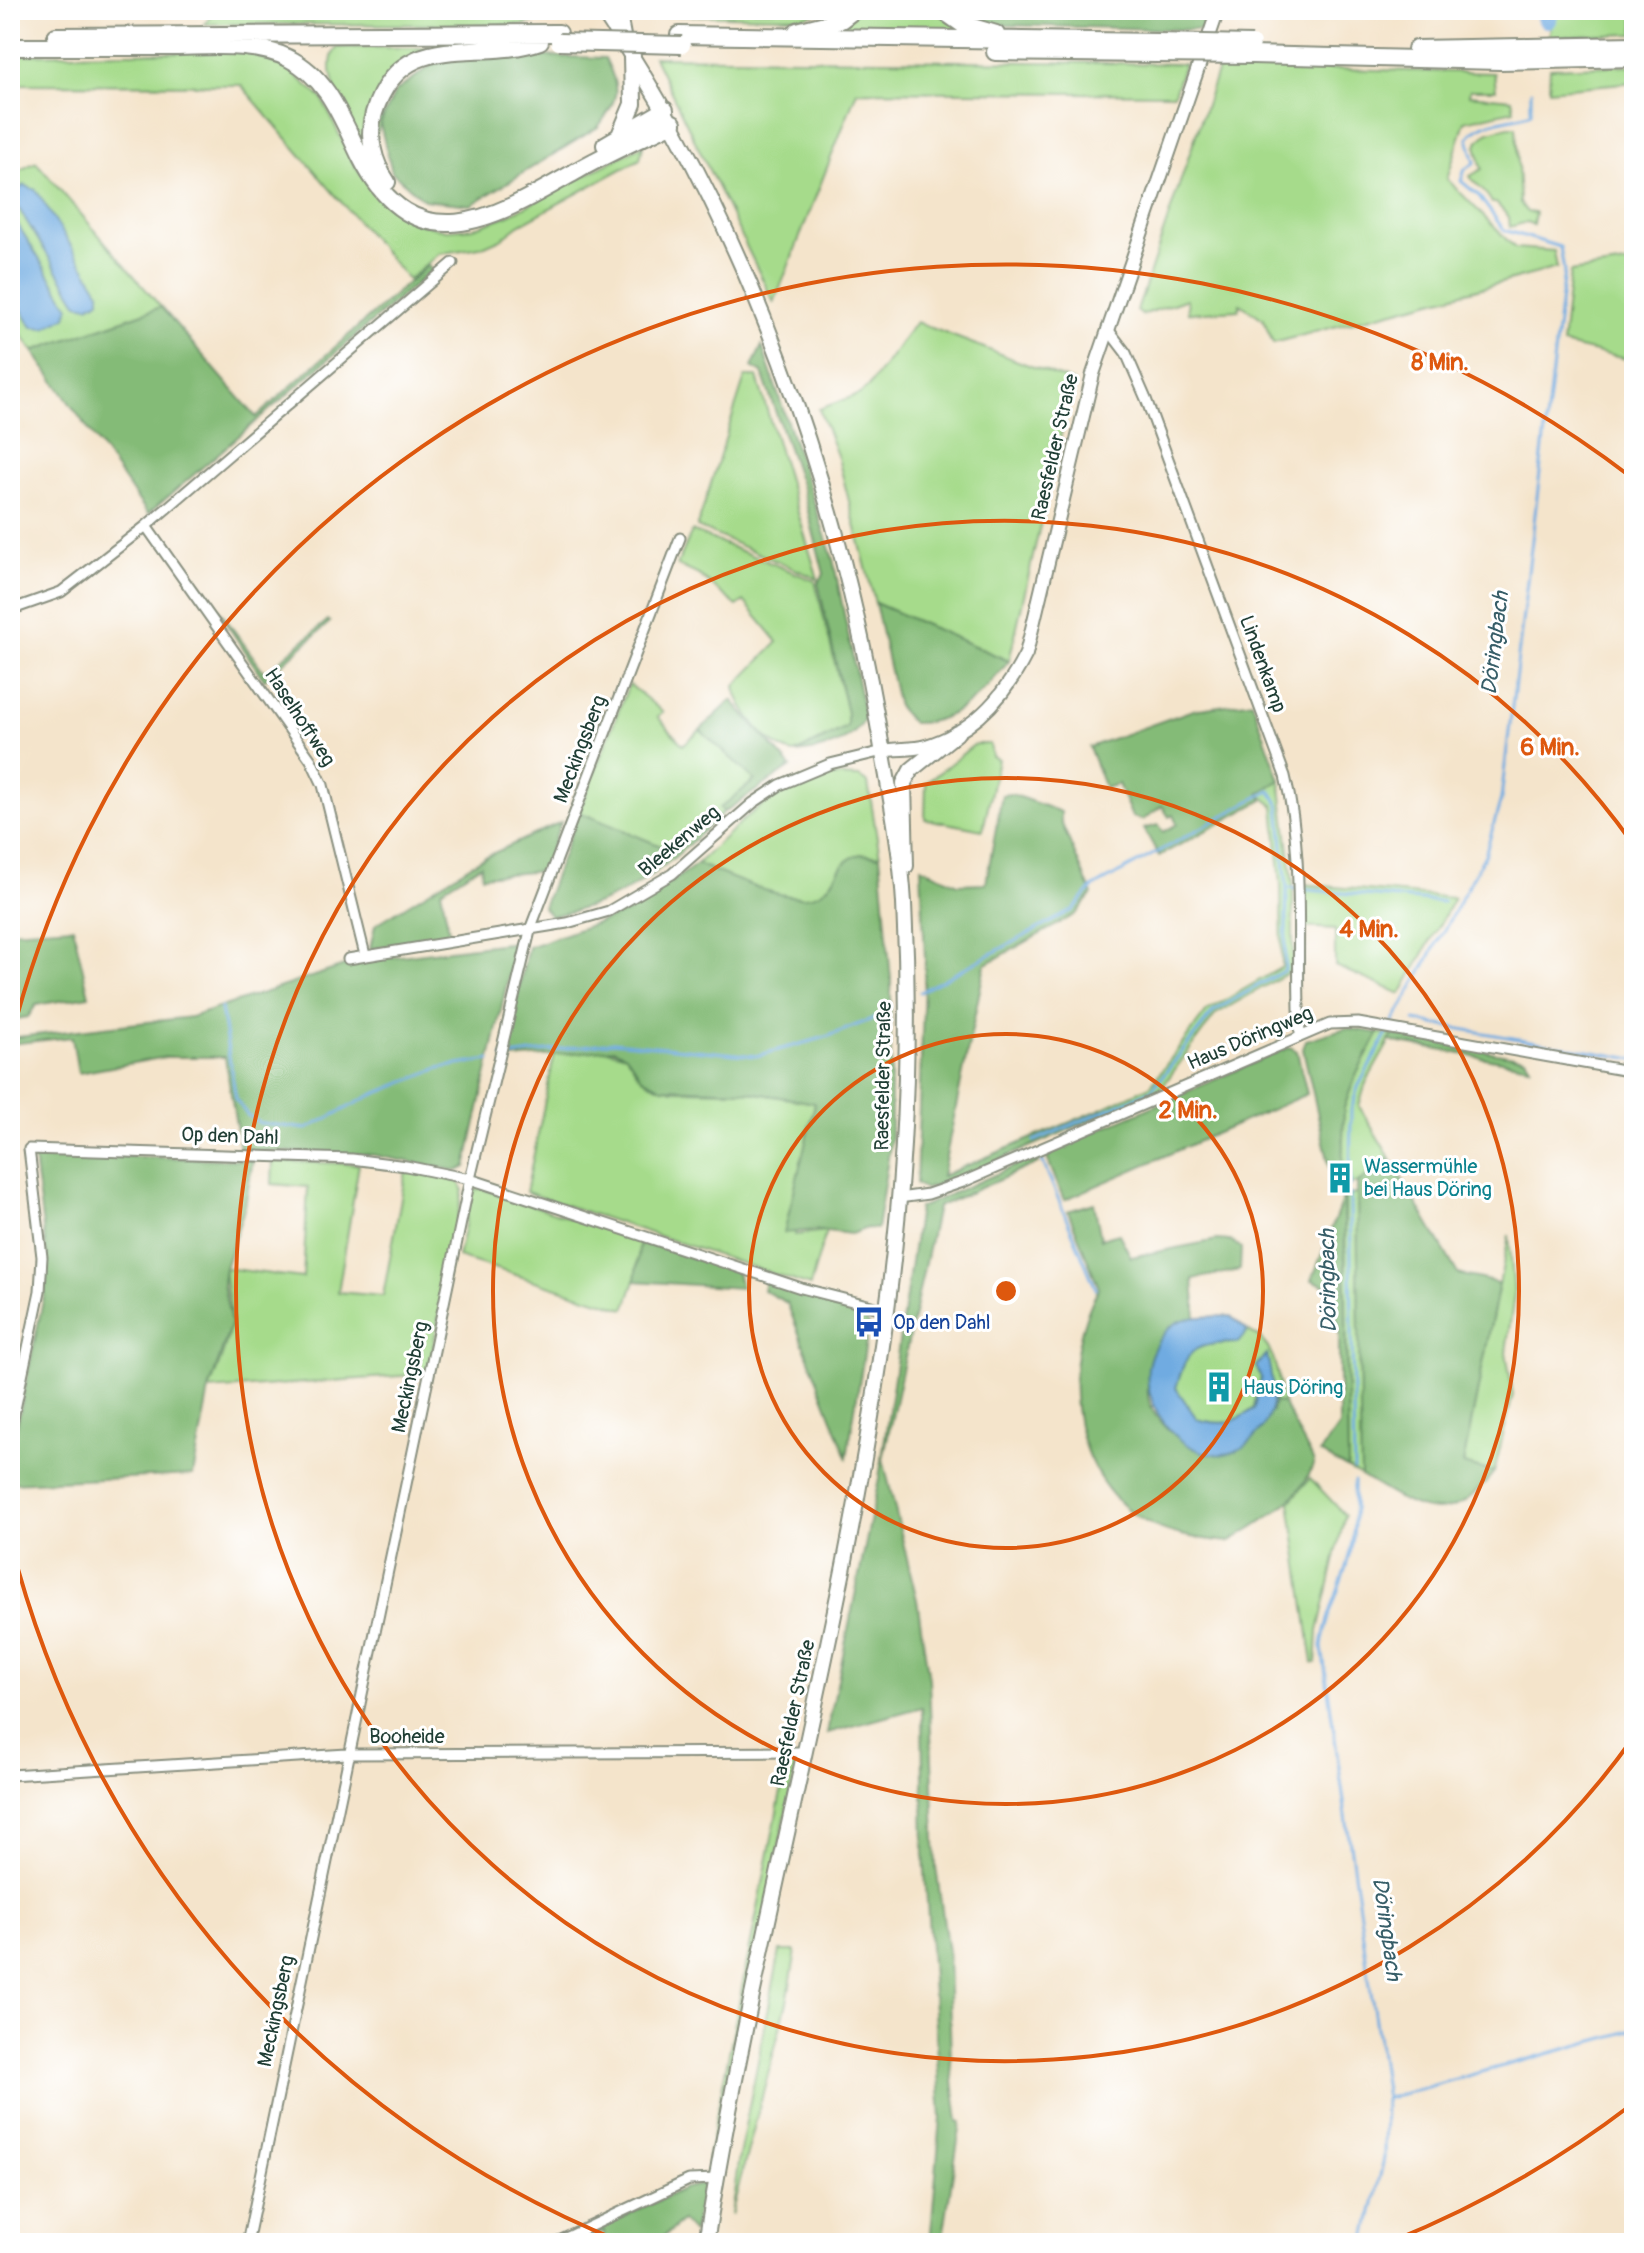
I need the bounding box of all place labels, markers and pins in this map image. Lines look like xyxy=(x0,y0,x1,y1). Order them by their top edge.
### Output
place label: Wassermühle bei Haus Döring xyxy=(1364,1154,1492,1202)
building icon: Wassermühle bei Haus Döring xyxy=(1323,1161,1357,1195)
centre of rings xyxy=(992,1277,1020,1305)
bus stop icon: Op den Dahl xyxy=(852,1305,886,1339)
place label: Op den Dahl xyxy=(893,1310,991,1335)
building icon: Haus Döring xyxy=(1202,1370,1236,1404)
place label: Haus Döring xyxy=(1243,1375,1343,1400)

